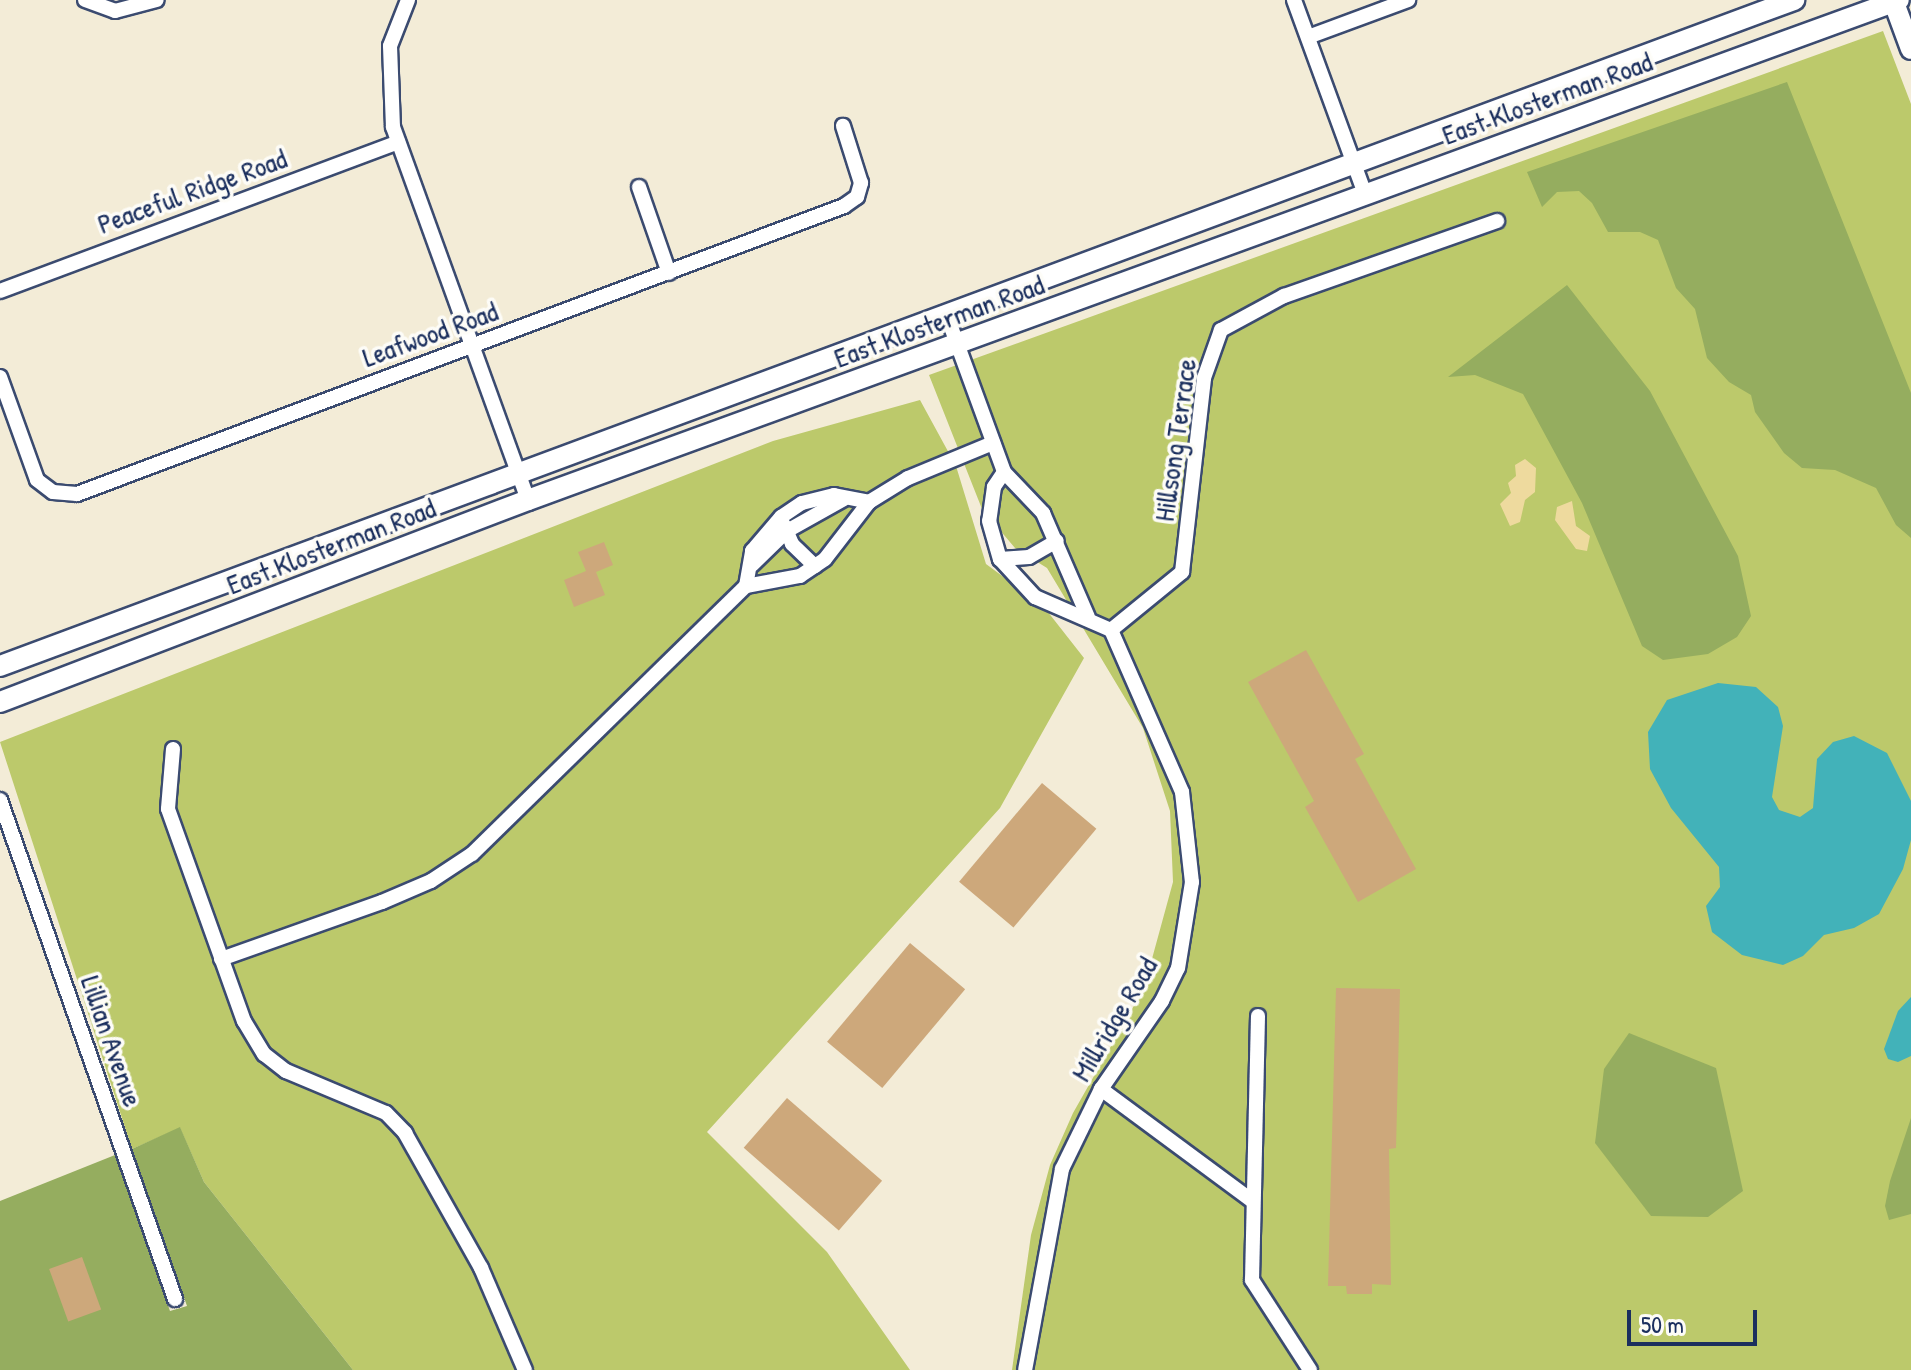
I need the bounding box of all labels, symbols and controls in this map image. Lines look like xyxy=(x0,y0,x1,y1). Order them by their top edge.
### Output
street label: East Klosterman Road xyxy=(1437,44,1657,152)
street label: Peaceful Ridge Road xyxy=(93,141,291,241)
street label: East Klosterman Road xyxy=(829,267,1049,375)
street label: Leafwood Road xyxy=(358,294,502,374)
street label: Hillsong Terrace xyxy=(1147,357,1203,523)
street label: East Klosterman Road xyxy=(222,491,440,601)
street label: Millridge Road xyxy=(1064,951,1164,1087)
street label: Lillian Avenue xyxy=(74,971,150,1111)
scale bar xyxy=(1631,1294,1761,1344)
text: 50 m xyxy=(1641,1308,1684,1340)

